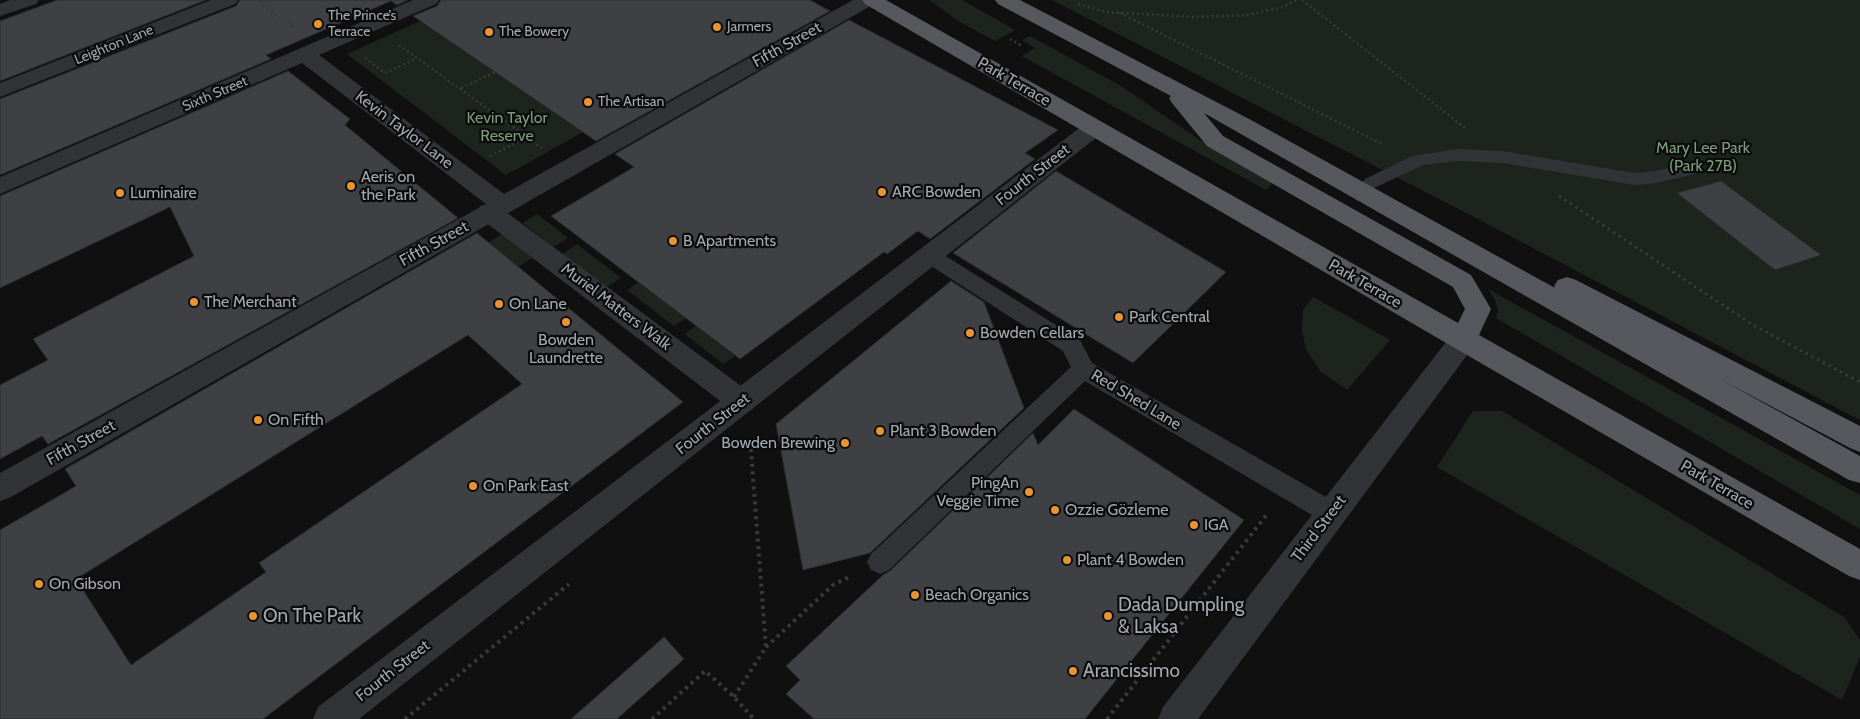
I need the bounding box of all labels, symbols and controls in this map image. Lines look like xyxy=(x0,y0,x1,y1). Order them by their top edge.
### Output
place label: The Prince’s Terrace xyxy=(328,8,396,40)
marker: The Prince’s Terrace xyxy=(312,18,324,30)
street label: Fifth Street xyxy=(749,18,825,72)
place label: Jarmers xyxy=(727,19,771,35)
marker: Jarmers xyxy=(711,21,723,33)
street label: Leighton Lane xyxy=(72,22,156,68)
place label: The Bowery xyxy=(499,24,569,40)
marker: The Bowery xyxy=(483,26,495,38)
street label: Park Terrace xyxy=(974,53,1054,111)
street label: Sixth Street xyxy=(180,73,250,115)
street label: Kevin Taylor Lane xyxy=(351,87,457,173)
place label: The Artisan xyxy=(598,94,664,110)
marker: The Artisan xyxy=(582,96,594,108)
park label: Kevin Taylor Reserve xyxy=(467,108,547,146)
park label: Mary Lee Park (Park 27B) xyxy=(1656,138,1750,176)
street label: Fourth Street xyxy=(992,140,1074,210)
place label: Aeris on the Park xyxy=(361,167,416,205)
marker: Aeris on the Park xyxy=(345,180,357,192)
place label: ARC Bowden xyxy=(892,182,981,202)
place label: Luminaire xyxy=(130,183,197,203)
marker: ARC Bowden xyxy=(876,186,888,198)
marker: Luminaire xyxy=(114,187,126,199)
street label: Fifth Street xyxy=(396,217,472,271)
place label: B Apartments xyxy=(683,231,776,251)
marker: B Apartments xyxy=(667,235,679,247)
street label: Park Terrace xyxy=(1325,255,1405,313)
street label: Muriel Matters Walk xyxy=(557,259,675,355)
place label: The Merchant xyxy=(204,292,297,312)
place label: On Lane xyxy=(509,294,567,314)
marker: The Merchant xyxy=(188,296,200,308)
marker: On Lane xyxy=(493,298,505,310)
place label: Park Central xyxy=(1129,307,1210,327)
marker: Park Central xyxy=(1113,311,1125,323)
marker: Bowden Laundrette xyxy=(560,316,572,328)
place label: Bowden Cellars xyxy=(980,323,1084,343)
marker: Bowden Cellars xyxy=(964,327,976,339)
place label: Bowden Laundrette xyxy=(529,330,603,368)
street label: Red Shed Lane xyxy=(1088,366,1184,434)
street label: Fourth Street xyxy=(672,389,754,459)
place label: On Fifth xyxy=(268,410,324,430)
marker: On Fifth xyxy=(252,414,264,426)
street label: Fifth Street xyxy=(43,416,119,470)
place label: Plant 3 Bowden xyxy=(890,421,996,441)
marker: Plant 3 Bowden xyxy=(874,425,886,437)
place label: Bowden Brewing xyxy=(721,433,835,453)
marker: Bowden Brewing xyxy=(839,437,851,449)
street label: Park Terrace xyxy=(1677,456,1757,514)
place label: PingAn Veggie Time xyxy=(937,473,1019,511)
place label: On Park East xyxy=(483,476,569,496)
marker: On Park East xyxy=(467,480,479,492)
marker: PingAn Veggie Time xyxy=(1023,486,1035,498)
street label: Third Street xyxy=(1288,492,1350,566)
place label: Ozzie Gözleme xyxy=(1065,500,1168,520)
marker: Ozzie Gözleme xyxy=(1049,504,1061,516)
place label: IGA xyxy=(1204,515,1229,535)
marker: IGA xyxy=(1188,519,1200,531)
place label: Plant 4 Bowden xyxy=(1077,550,1184,570)
marker: Plant 4 Bowden xyxy=(1061,554,1073,566)
place label: On Gibson xyxy=(49,574,121,594)
marker: On Gibson xyxy=(33,578,45,590)
place label: Beach Organics xyxy=(925,585,1029,605)
marker: Beach Organics xyxy=(909,589,921,601)
place label: Dada Dumpling & Laksa xyxy=(1118,594,1244,638)
place label: On The Park xyxy=(263,605,361,627)
marker: On The Park xyxy=(247,610,259,622)
marker: Dada Dumpling & Laksa xyxy=(1102,610,1114,622)
street label: Fourth Street xyxy=(352,636,434,706)
place label: Arancissimo xyxy=(1083,660,1180,682)
marker: Arancissimo xyxy=(1067,665,1079,677)

